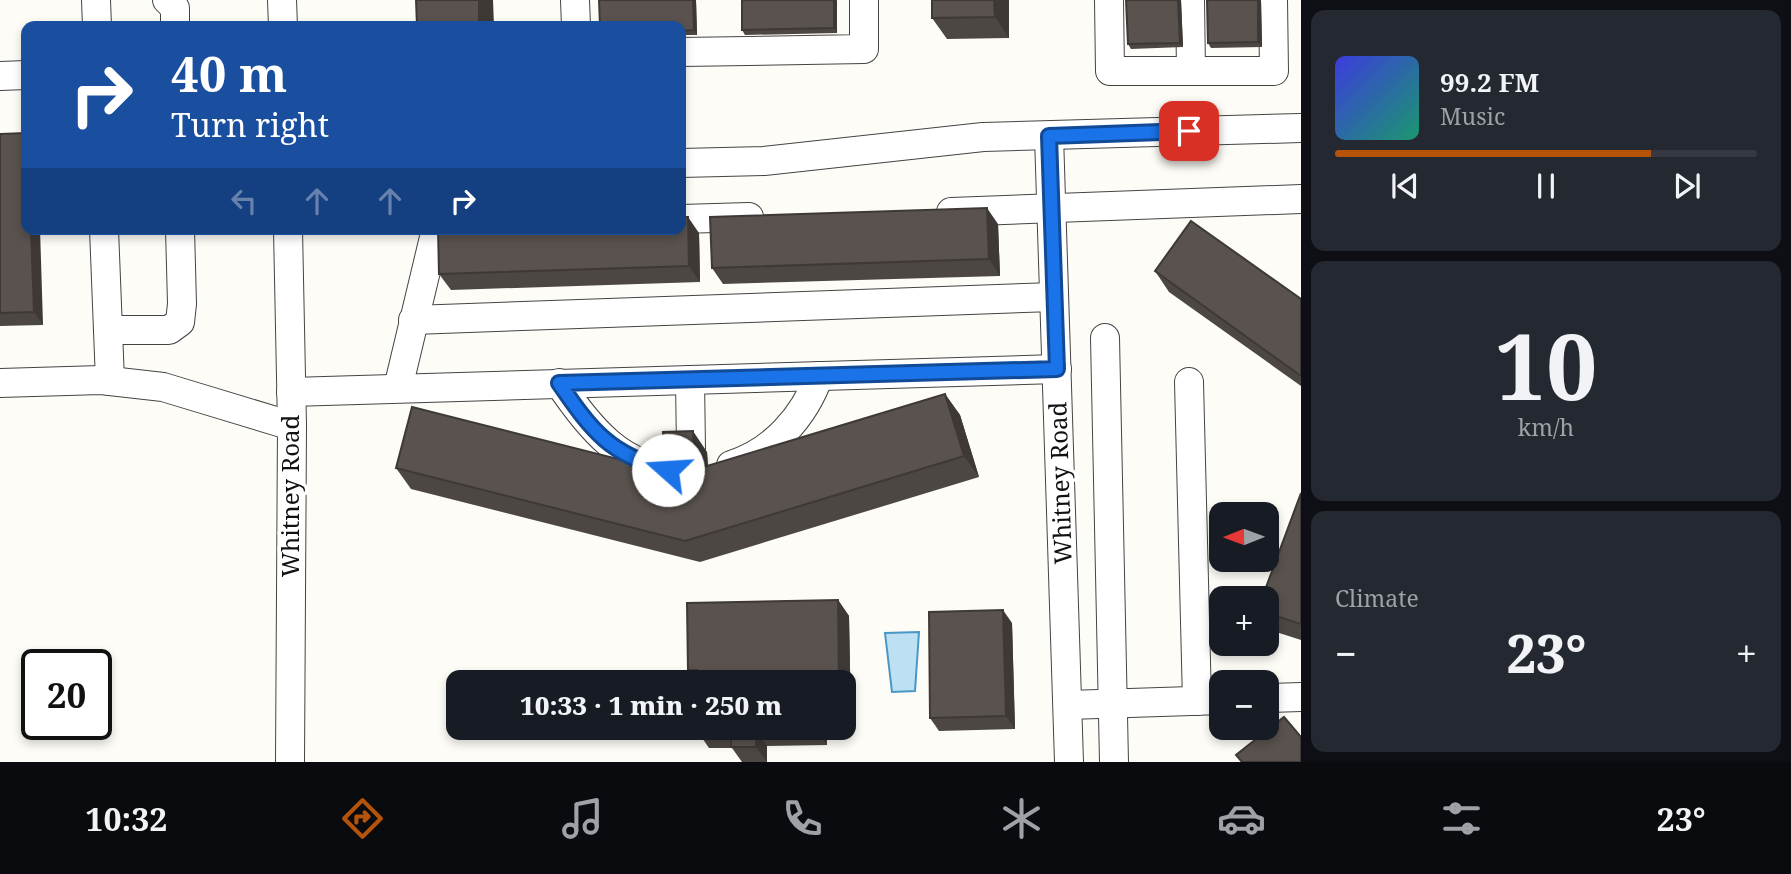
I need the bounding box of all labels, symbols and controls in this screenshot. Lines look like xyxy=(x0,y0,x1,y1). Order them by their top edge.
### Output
text: 40 m xyxy=(171,40,287,106)
icon: right xyxy=(56,49,147,140)
text: 99.2 FM xyxy=(1440,64,1539,100)
text: Music xyxy=(1440,100,1505,132)
pin xyxy=(1159,101,1219,161)
text: Turn right xyxy=(171,103,329,146)
icon: arrive xyxy=(1170,112,1208,150)
icon: previous xyxy=(1386,167,1424,205)
icon: pause xyxy=(1527,167,1565,205)
icon: next xyxy=(1668,167,1706,205)
icon: left xyxy=(225,182,263,220)
icon: ahead xyxy=(298,182,336,220)
icon: ahead xyxy=(371,182,409,220)
icon: right xyxy=(444,182,482,220)
text: 10 xyxy=(1495,303,1597,427)
street label: Whitney Road xyxy=(1040,401,1079,565)
text: km/h xyxy=(1518,411,1574,443)
street label: Whitney Road xyxy=(273,415,306,577)
position arrow xyxy=(631,433,705,507)
north arrow xyxy=(1209,502,1279,572)
map controls xyxy=(1209,502,1279,740)
text: Climate xyxy=(1335,582,1419,614)
button: + xyxy=(1209,586,1279,656)
text: 23° xyxy=(1506,617,1586,688)
text: − xyxy=(1335,627,1357,679)
text: + xyxy=(1736,627,1757,679)
speed limit sign: 20 xyxy=(21,649,112,740)
button: − xyxy=(1209,670,1279,740)
text: 10:33 · 1 min · 250 m xyxy=(520,687,782,723)
icon: directions xyxy=(338,794,387,843)
icon: music xyxy=(558,794,607,843)
icon: phone xyxy=(778,794,827,843)
icon: climate xyxy=(997,794,1046,843)
icon: car xyxy=(1217,794,1266,843)
icon: filters xyxy=(1437,794,1486,843)
text: 10:32 xyxy=(85,797,167,840)
text: 23° xyxy=(1657,797,1706,840)

